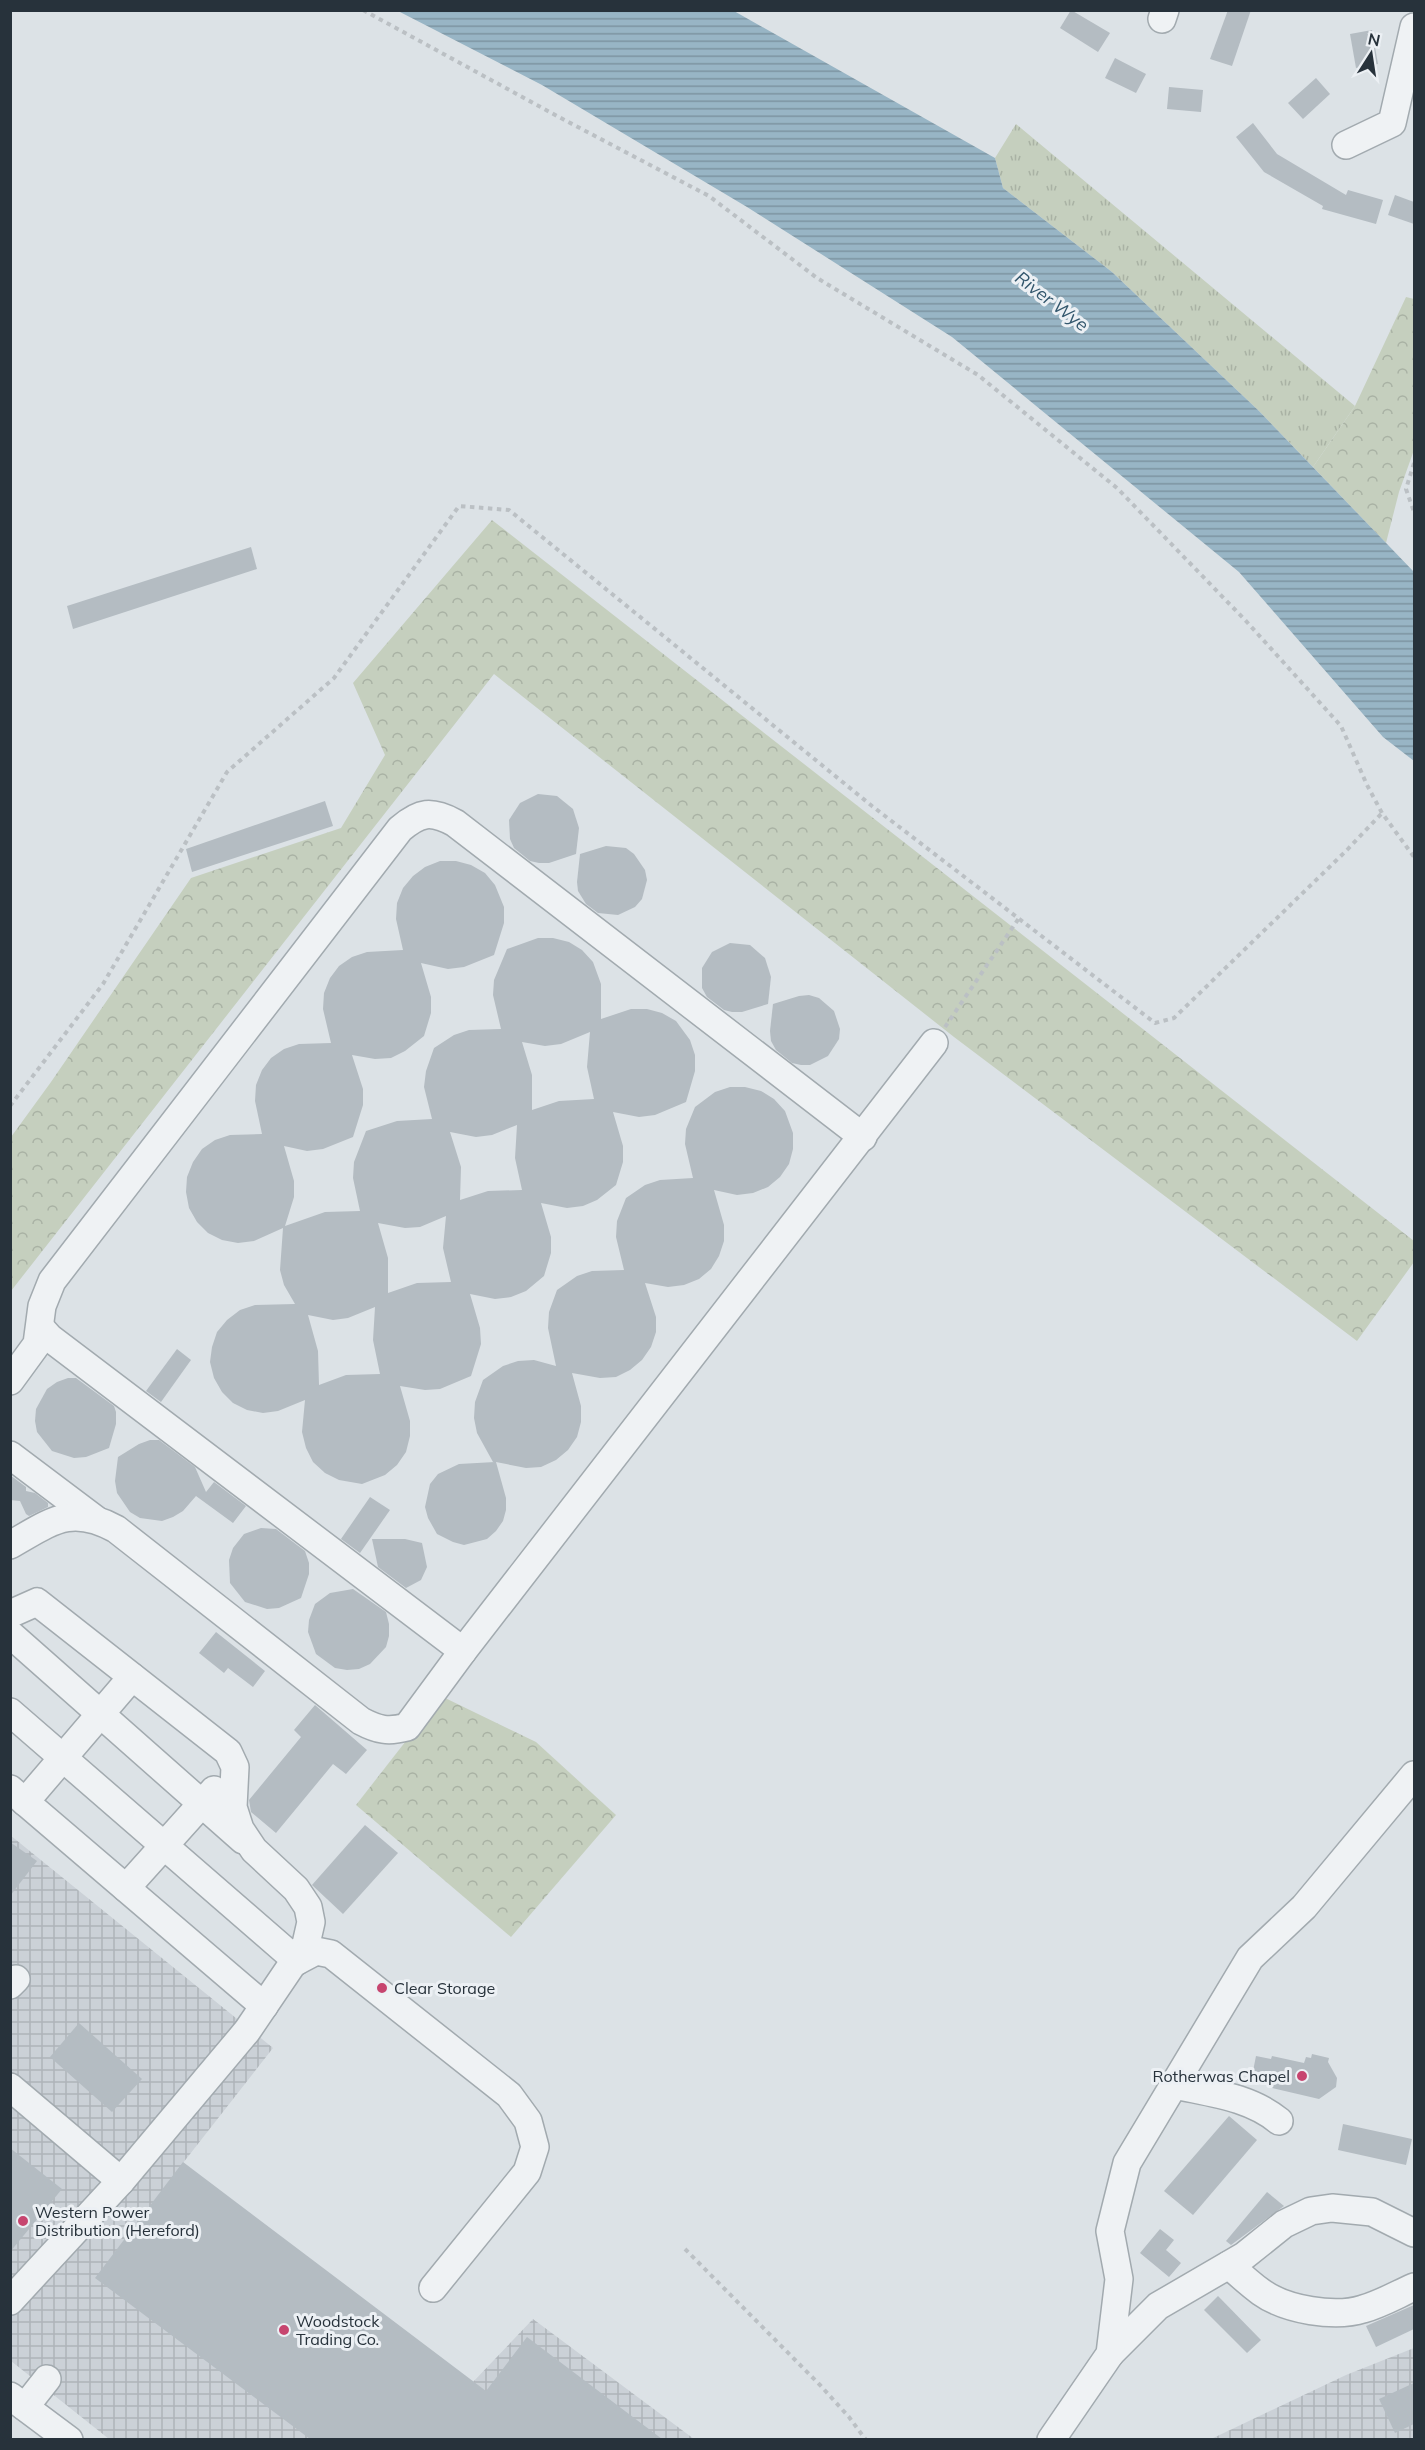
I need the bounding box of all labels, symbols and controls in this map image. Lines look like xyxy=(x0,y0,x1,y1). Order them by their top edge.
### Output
north arrow xyxy=(1341,24,1401,84)
text: N xyxy=(1366,28,1382,50)
water label: River Wye xyxy=(1011,266,1093,336)
place label: Clear Storage xyxy=(394,1978,495,1998)
marker: Clear Storage xyxy=(375,1981,389,1995)
place label: Rotherwas Chapel xyxy=(1153,2066,1290,2086)
marker: Rotherwas Chapel xyxy=(1295,2069,1309,2083)
place label: Western Power Distribution (Hereford) xyxy=(35,2202,200,2240)
marker: Western Power Distribution (Hereford) xyxy=(16,2214,30,2228)
place label: Woodstock Trading Co. xyxy=(296,2311,380,2349)
marker: Woodstock Trading Co. xyxy=(277,2323,291,2337)

